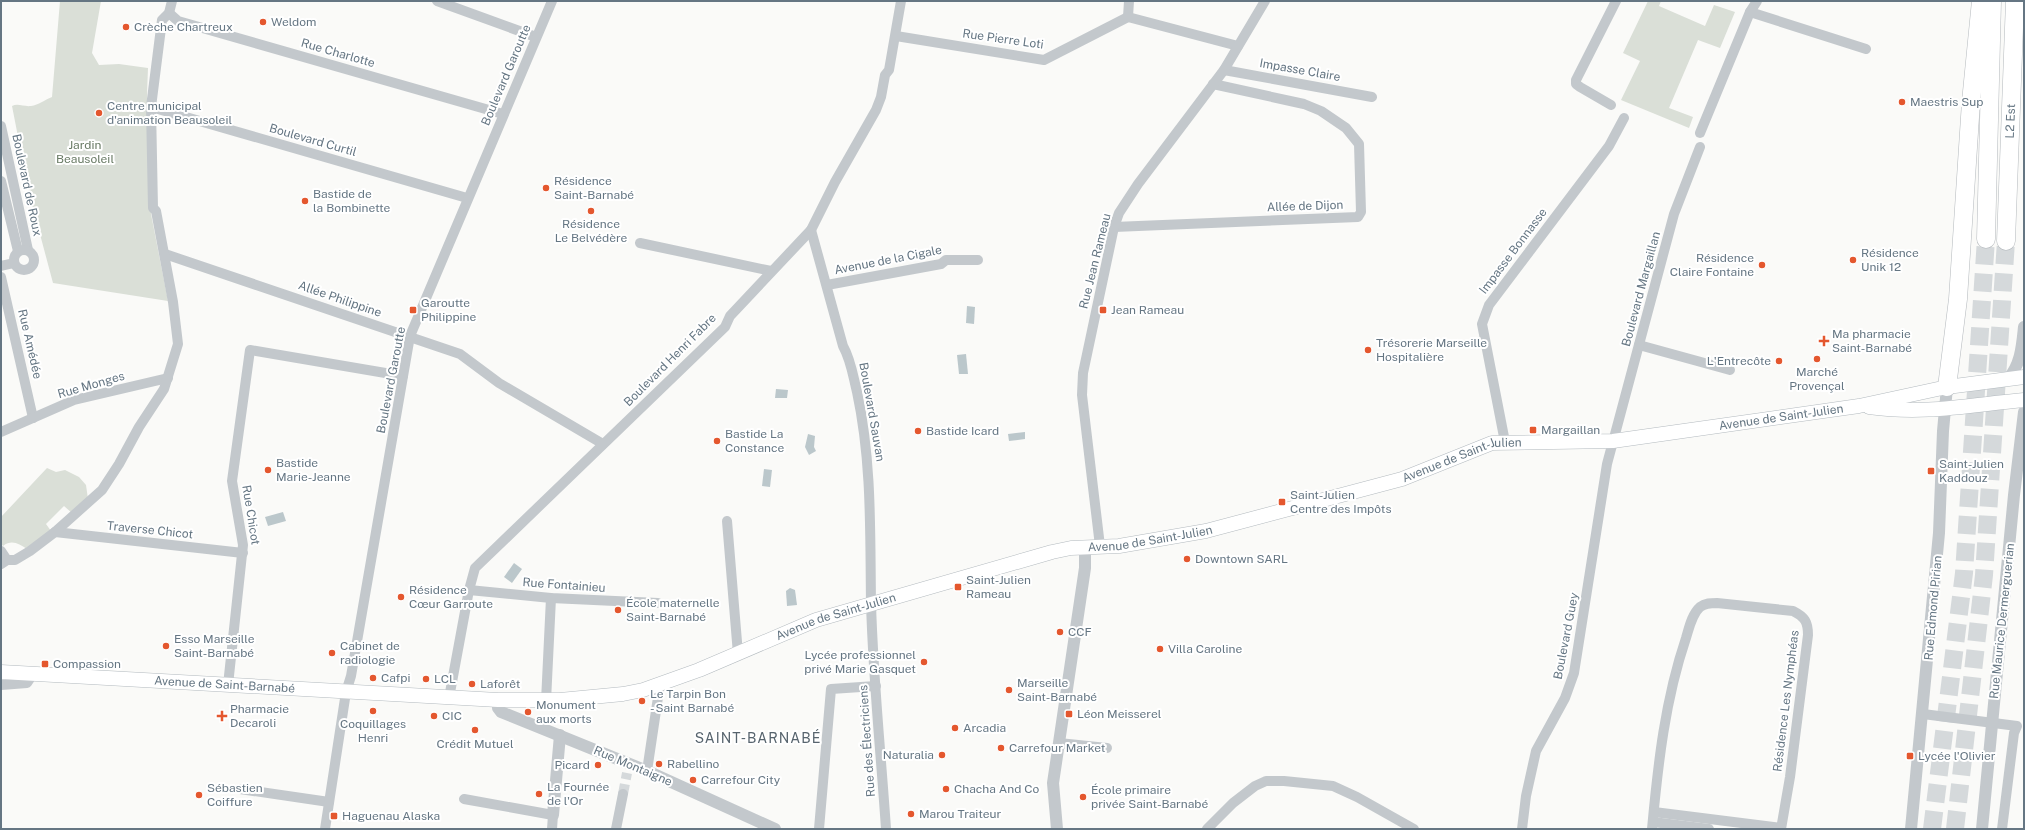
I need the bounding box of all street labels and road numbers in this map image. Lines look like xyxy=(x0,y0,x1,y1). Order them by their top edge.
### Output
street label: Boulevard Garoutte xyxy=(478,22,534,128)
street label: Rue Pierre Loti xyxy=(962,26,1044,52)
street label: Rue Charlotte xyxy=(299,36,377,70)
street label: Impasse Claire xyxy=(1258,56,1342,84)
street label: L2 Est xyxy=(2003,103,2018,139)
street label: Boulevard Curtil xyxy=(268,121,359,159)
street label: Boulevard de Roux xyxy=(9,133,45,238)
street label: Allée de Dijon xyxy=(1267,198,1344,214)
street label: Impasse Bonnasse xyxy=(1476,205,1550,296)
street label: Rue Jean Rameau xyxy=(1076,212,1114,310)
street label: Boulevard Margaillan xyxy=(1619,230,1663,348)
street label: Avenue de la Cigale xyxy=(833,243,943,277)
street label: Allée Philippine xyxy=(297,278,384,320)
street label: Rue Amédée xyxy=(15,308,45,380)
street label: Boulevard Henri Fabre xyxy=(621,311,719,409)
street label: Boulevard Garoutte xyxy=(374,325,408,434)
street label: Boulevard Sauvan xyxy=(856,361,888,463)
street label: Rue Monges xyxy=(56,369,126,401)
street label: Avenue de Saint-Julien xyxy=(1718,401,1844,433)
street label: Avenue de Saint-Julien xyxy=(1400,436,1522,485)
street label: Rue Chicot xyxy=(239,484,263,546)
street label: Traverse Chicot xyxy=(106,519,194,542)
street label: Avenue de Saint-Julien xyxy=(1088,523,1214,554)
street label: Rue Maurice Dermerguerian xyxy=(1987,542,2017,700)
street label: Rue Edmond Pirian xyxy=(1921,555,1945,661)
street label: Rue Fontainieu xyxy=(522,575,606,595)
street label: Avenue de Saint-Julien xyxy=(774,590,897,643)
street label: Boulevard Guey xyxy=(1551,591,1581,681)
street label: Résidence Les Nymphéas xyxy=(1770,629,1802,773)
street label: Avenue de Saint-Barnabé xyxy=(154,674,296,696)
street label: Rue des Électriciens xyxy=(856,684,878,798)
street label: Rue Montaigne xyxy=(592,743,675,789)

